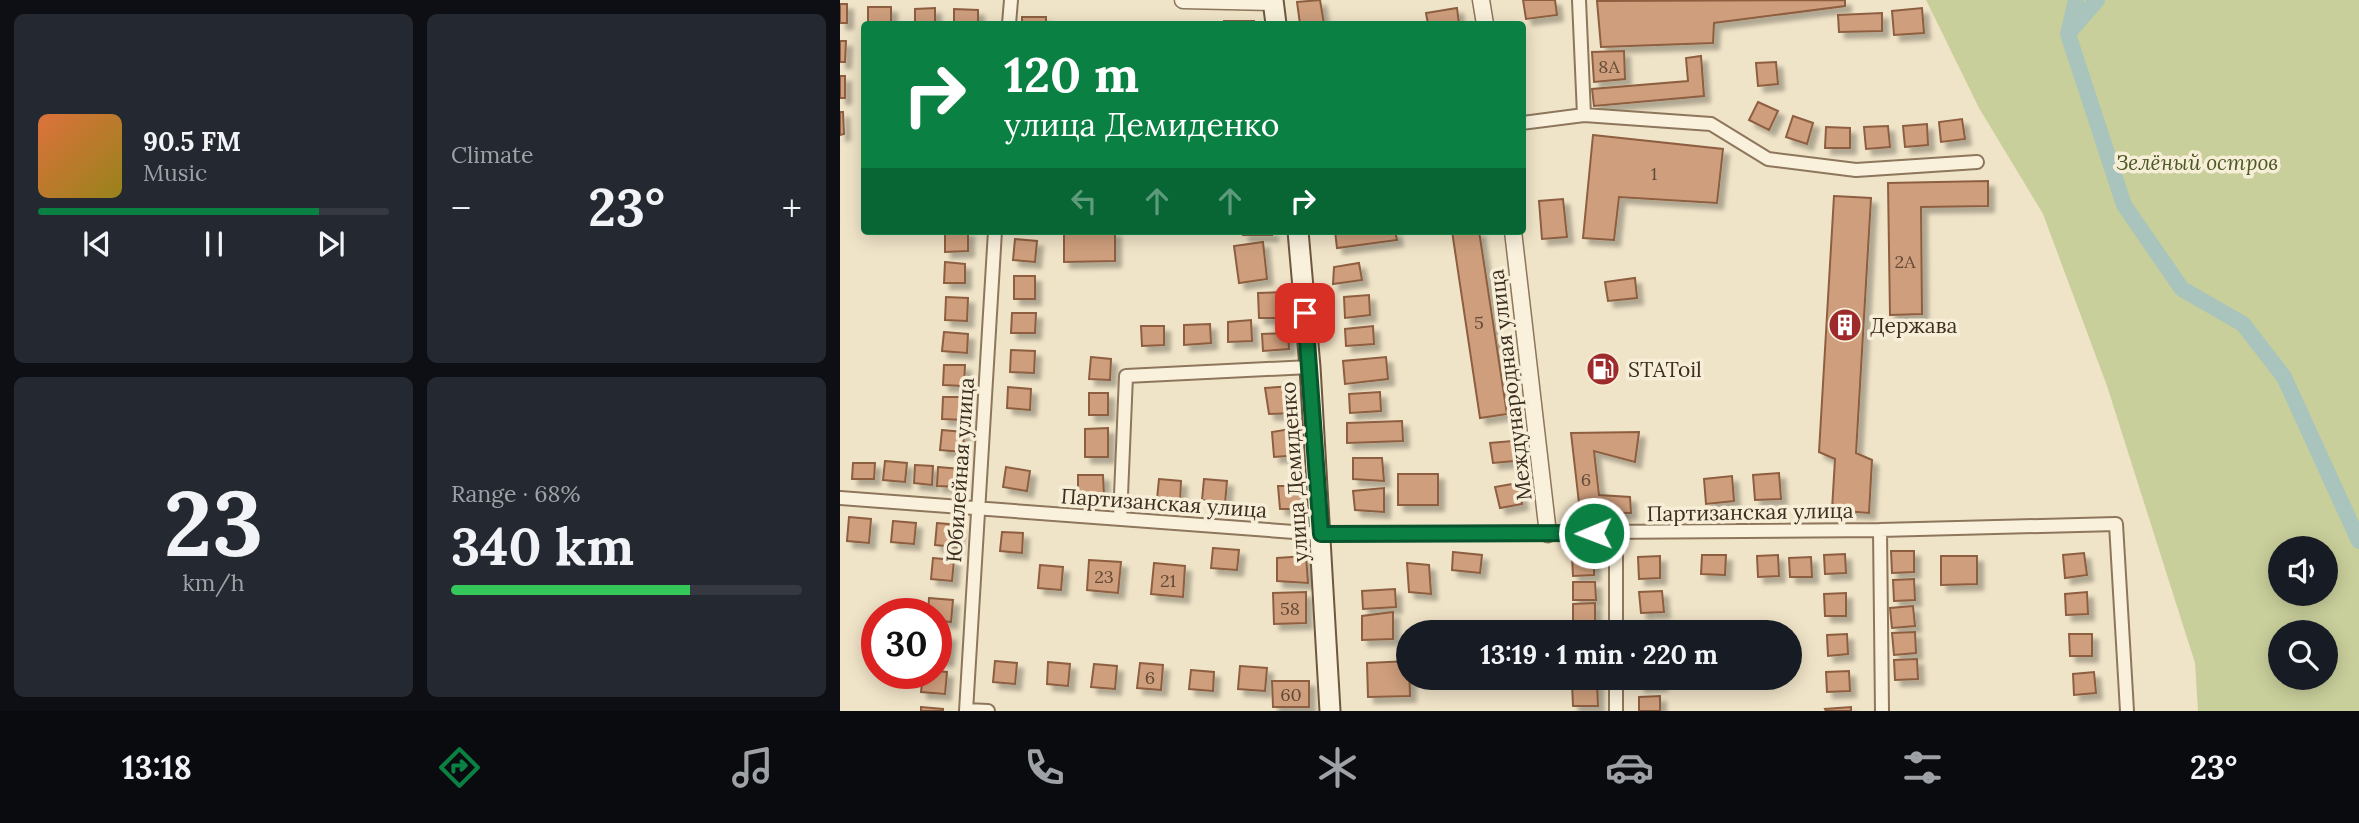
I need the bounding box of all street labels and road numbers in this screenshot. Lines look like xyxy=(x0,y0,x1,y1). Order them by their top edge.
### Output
street label: Международная улица xyxy=(1482,268,1538,502)
street label: Юбилейная улица xyxy=(940,376,980,563)
street label: улица Демиденко xyxy=(1274,381,1314,563)
street label: Партизанская улица xyxy=(1060,482,1268,524)
street label: Партизанская улица xyxy=(1646,497,1854,527)

